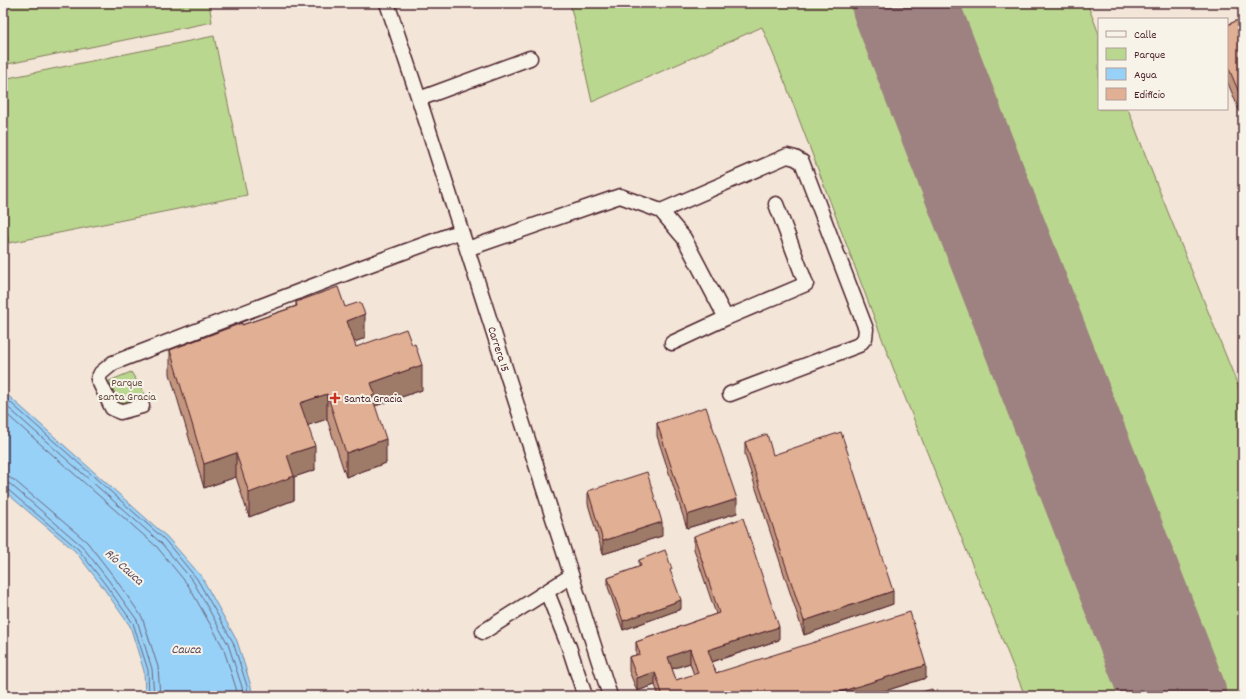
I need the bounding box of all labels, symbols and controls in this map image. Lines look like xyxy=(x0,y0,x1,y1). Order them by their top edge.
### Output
legend xyxy=(1098,18,1228,110)
text: Calle xyxy=(1134,27,1157,44)
text: Parque xyxy=(1134,47,1165,64)
text: Agua xyxy=(1134,67,1157,84)
text: Edificio xyxy=(1134,87,1165,104)
street label: Carrera 15 xyxy=(482,325,513,374)
park label: Parque santa Gracia xyxy=(98,375,156,406)
place label: Santa Gracia xyxy=(344,391,402,408)
marker: Santa Gracia xyxy=(329,392,341,404)
water label: Río Cauca xyxy=(100,545,148,591)
water label: Cauca xyxy=(171,641,202,660)

